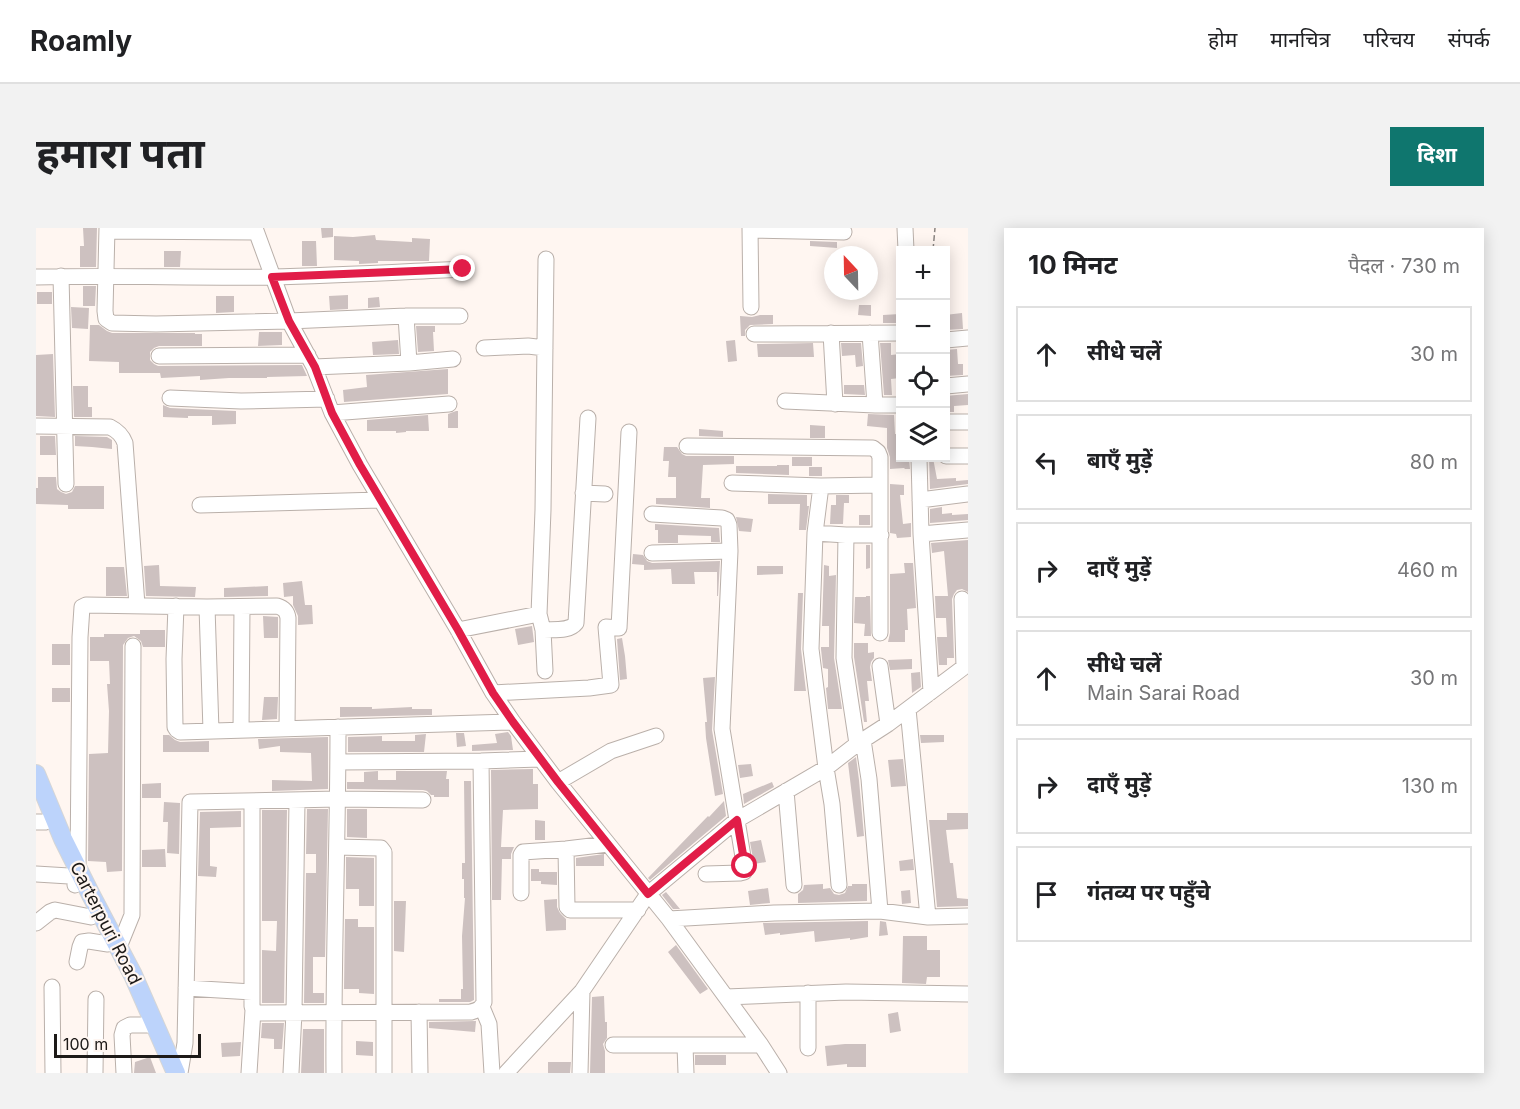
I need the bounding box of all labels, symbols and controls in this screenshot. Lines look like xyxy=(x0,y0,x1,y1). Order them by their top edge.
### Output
text: Roamly xyxy=(30,24,132,58)
text: होम xyxy=(1208,27,1237,52)
text: मानचित्र xyxy=(1270,27,1330,52)
text: परिचय xyxy=(1363,27,1415,52)
text: संपर्क xyxy=(1448,27,1490,52)
text: हमारा पता xyxy=(36,127,205,178)
button: दिशा xyxy=(1390,127,1484,186)
north arrow xyxy=(824,246,878,300)
map controls xyxy=(896,246,950,462)
button: + xyxy=(896,246,950,300)
text: 10 मिनट xyxy=(1028,249,1117,280)
text: पैदल · 730 m xyxy=(1348,254,1460,278)
route end xyxy=(449,255,475,281)
button: − xyxy=(896,300,950,354)
icon: ahead xyxy=(1030,338,1063,371)
text: सीधे चलें xyxy=(1087,339,1162,365)
text: 30 m xyxy=(1410,342,1458,366)
button: locate xyxy=(896,354,950,408)
button: layers xyxy=(896,408,950,462)
icon: left xyxy=(1030,446,1063,479)
text: बाएँ मुड़ें xyxy=(1087,447,1153,473)
text: 80 m xyxy=(1410,450,1458,474)
icon: right xyxy=(1030,554,1063,587)
text: दाएँ मुड़ें xyxy=(1087,555,1151,581)
text: 460 m xyxy=(1397,558,1458,582)
text: सीधे चलें xyxy=(1087,651,1162,677)
icon: ahead xyxy=(1030,662,1063,695)
text: 30 m xyxy=(1410,666,1458,690)
text: Main Sarai Road xyxy=(1087,681,1240,705)
icon: right xyxy=(1030,770,1063,803)
text: दाएँ मुड़ें xyxy=(1087,771,1151,797)
text: 130 m xyxy=(1402,774,1458,798)
route start xyxy=(731,852,757,878)
street label: Carterpuri Road xyxy=(66,858,146,988)
icon: arrive xyxy=(1030,878,1063,911)
text: गंतव्य पर पहुँचे xyxy=(1087,879,1211,905)
scale bar xyxy=(54,1031,201,1058)
text: 100 m xyxy=(63,1034,108,1054)

